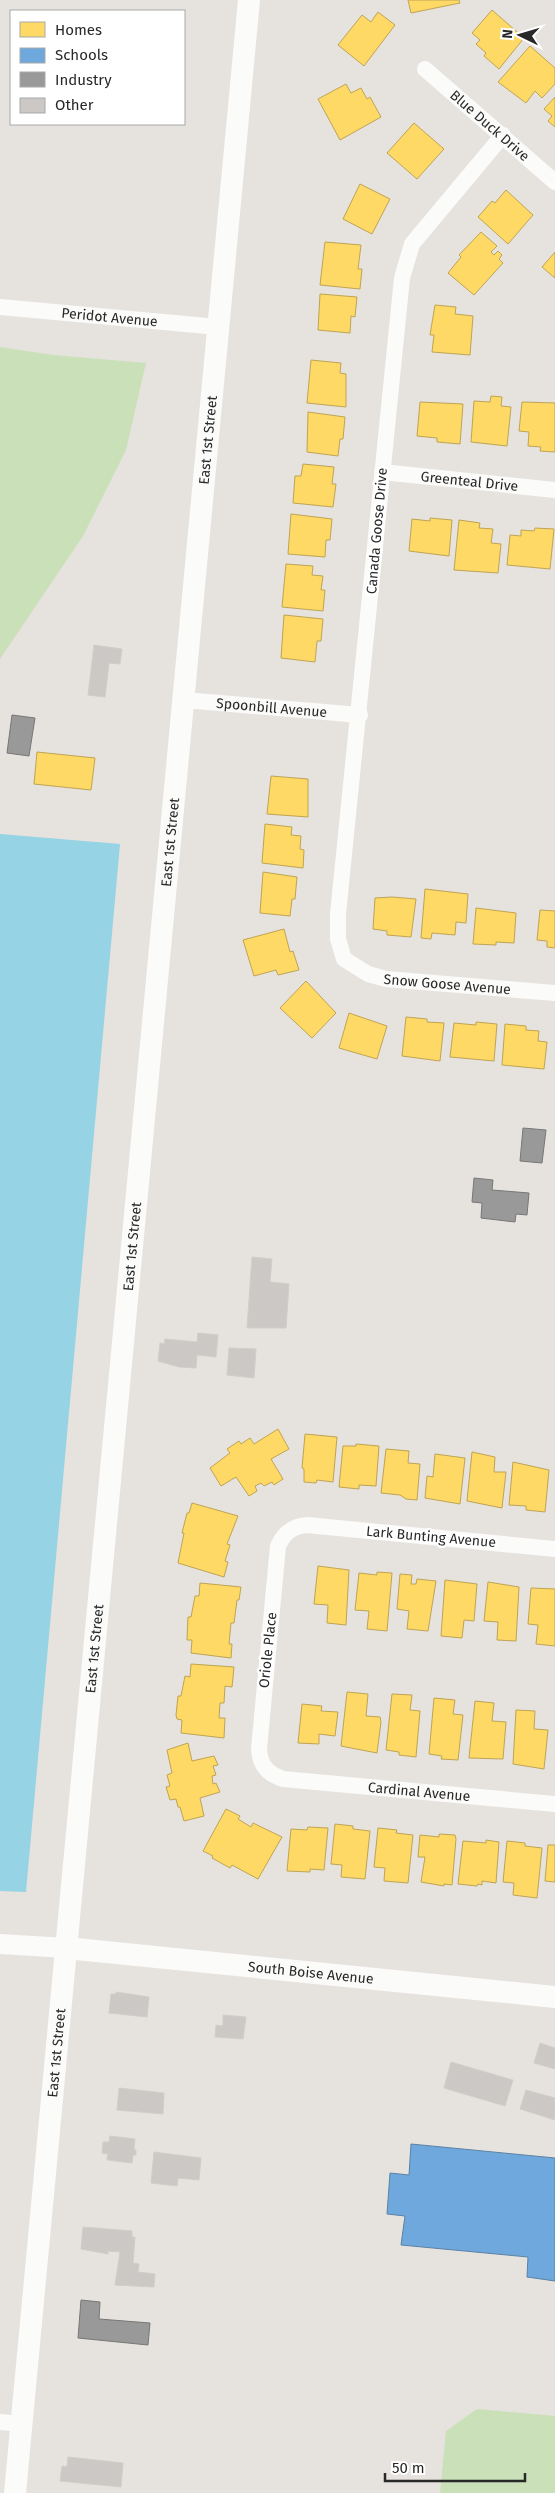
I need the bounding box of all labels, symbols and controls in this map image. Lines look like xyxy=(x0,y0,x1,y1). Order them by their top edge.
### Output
legend xyxy=(10,10,185,125)
north arrow xyxy=(495,10,545,60)
text: Homes xyxy=(55,21,102,39)
text: N xyxy=(499,29,516,39)
text: Schools xyxy=(55,46,108,64)
text: Industry xyxy=(55,71,112,89)
street label: Blue Duck Drive xyxy=(447,86,533,165)
text: Other xyxy=(55,96,94,114)
street label: Peridot Avenue xyxy=(61,304,158,330)
street label: East 1st Street xyxy=(195,394,220,485)
street label: Canada Goose Drive xyxy=(363,467,391,595)
street label: Greenteal Drive xyxy=(420,468,519,495)
street label: Spoonbill Avenue xyxy=(216,694,328,721)
street label: East 1st Street xyxy=(157,796,183,888)
street label: Snow Goose Avenue xyxy=(383,970,511,998)
street label: East 1st Street xyxy=(119,1200,145,1292)
street label: Lark Bunting Avenue xyxy=(365,1523,497,1551)
street label: East 1st Street xyxy=(82,1602,107,1694)
street label: Oriole Place xyxy=(256,1611,280,1689)
street label: Cardinal Avenue xyxy=(367,1778,471,1805)
street label: South Boise Avenue xyxy=(247,1958,374,1987)
street label: East 1st Street xyxy=(44,2007,69,2098)
scale bar xyxy=(385,2450,525,2482)
text: 50 m xyxy=(392,2459,425,2477)

